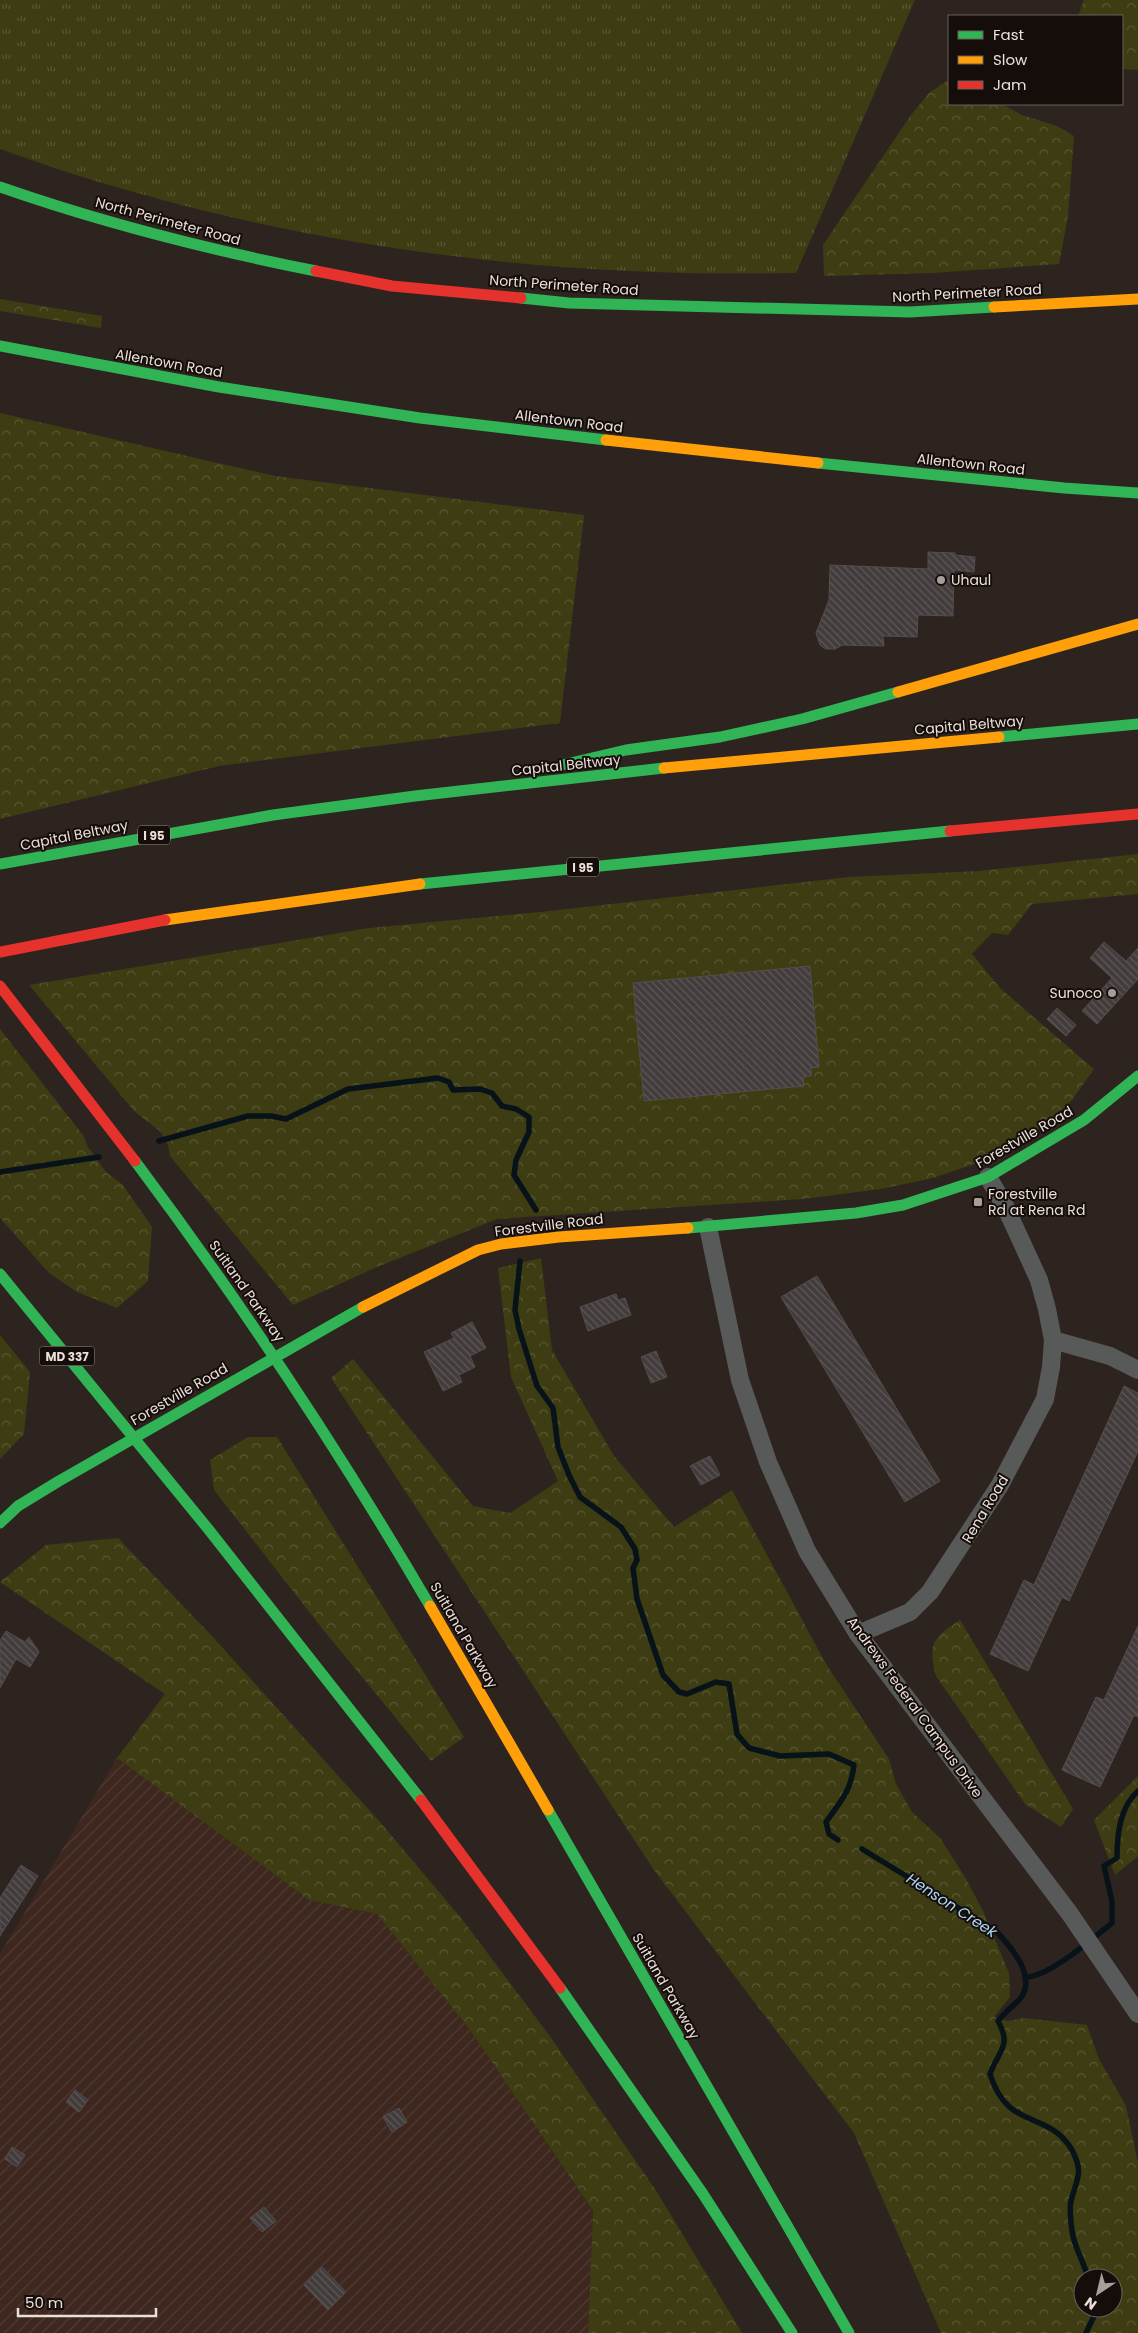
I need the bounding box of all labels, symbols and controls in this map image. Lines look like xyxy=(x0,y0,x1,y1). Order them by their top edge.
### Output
legend xyxy=(948,15,1123,105)
text: Fast xyxy=(993,24,1024,45)
text: Slow xyxy=(993,49,1028,70)
text: Jam xyxy=(993,74,1027,95)
street label: North Perimeter Road xyxy=(93,192,243,250)
street label: North Perimeter Road xyxy=(489,270,639,300)
street label: North Perimeter Road xyxy=(892,279,1042,307)
street label: Allentown Road xyxy=(114,344,224,382)
street label: Allentown Road xyxy=(514,404,624,438)
street label: Allentown Road xyxy=(916,448,1026,480)
place label: Uhaul xyxy=(951,570,991,590)
marker: Uhaul xyxy=(935,574,947,586)
street label: Capital Beltway xyxy=(914,710,1025,740)
street label: Capital Beltway xyxy=(510,749,622,781)
street label: Capital Beltway xyxy=(18,815,130,855)
road number: I 95 xyxy=(138,826,170,844)
road number: I 95 xyxy=(567,858,599,876)
place label: Sunoco xyxy=(1049,983,1102,1003)
marker: Sunoco xyxy=(1106,987,1118,999)
street label: Forestville Road xyxy=(972,1101,1076,1173)
place label: Forestville Rd at Rena Rd xyxy=(988,1184,1085,1220)
marker: Forestville Rd at Rena Rd xyxy=(972,1196,984,1208)
street label: Forestville Road xyxy=(494,1208,604,1242)
street label: Suitland Parkway xyxy=(205,1236,290,1346)
road number: MD 337 xyxy=(40,1346,94,1365)
street label: Forestville Road xyxy=(127,1358,231,1430)
street label: Rena Road xyxy=(957,1471,1013,1547)
street label: Suitland Parkway xyxy=(425,1578,503,1692)
street label: Andrews Federal Campus Drive xyxy=(842,1612,988,1802)
water label: Henson Creek xyxy=(903,1868,1003,1943)
street label: Suitland Parkway xyxy=(627,1929,705,2043)
north arrow xyxy=(1073,2268,1123,2318)
scale bar xyxy=(18,2286,155,2318)
text: 50 m xyxy=(25,2292,63,2313)
text: N xyxy=(1080,2292,1101,2315)

